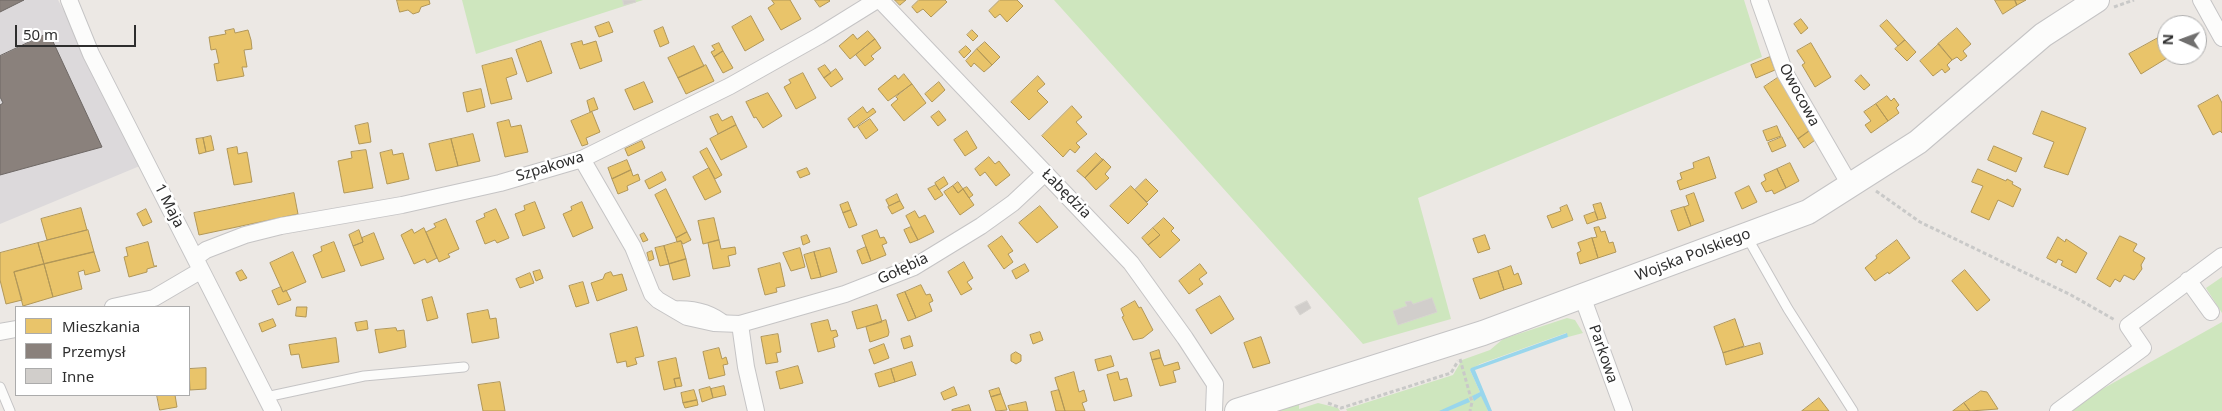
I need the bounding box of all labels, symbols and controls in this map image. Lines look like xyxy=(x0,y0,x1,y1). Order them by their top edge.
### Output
scale bar xyxy=(18,15,139,47)
north arrow xyxy=(2157,15,2207,65)
text: 50 m xyxy=(23,24,58,44)
text: N xyxy=(2158,33,2177,46)
street label: Owocowa xyxy=(1775,60,1823,130)
street label: Szpakowa xyxy=(514,148,586,186)
street label: Łabędzia xyxy=(1038,166,1094,222)
street label: 1 Maja xyxy=(150,181,188,231)
street label: Wojska Polskiego xyxy=(1633,225,1753,285)
street label: Gołębia xyxy=(875,249,931,289)
legend xyxy=(15,306,190,396)
text: Mieszkania xyxy=(62,316,140,336)
street label: Parkowa xyxy=(1585,322,1621,386)
text: Przemysł xyxy=(62,341,126,361)
text: Inne xyxy=(62,366,94,386)

